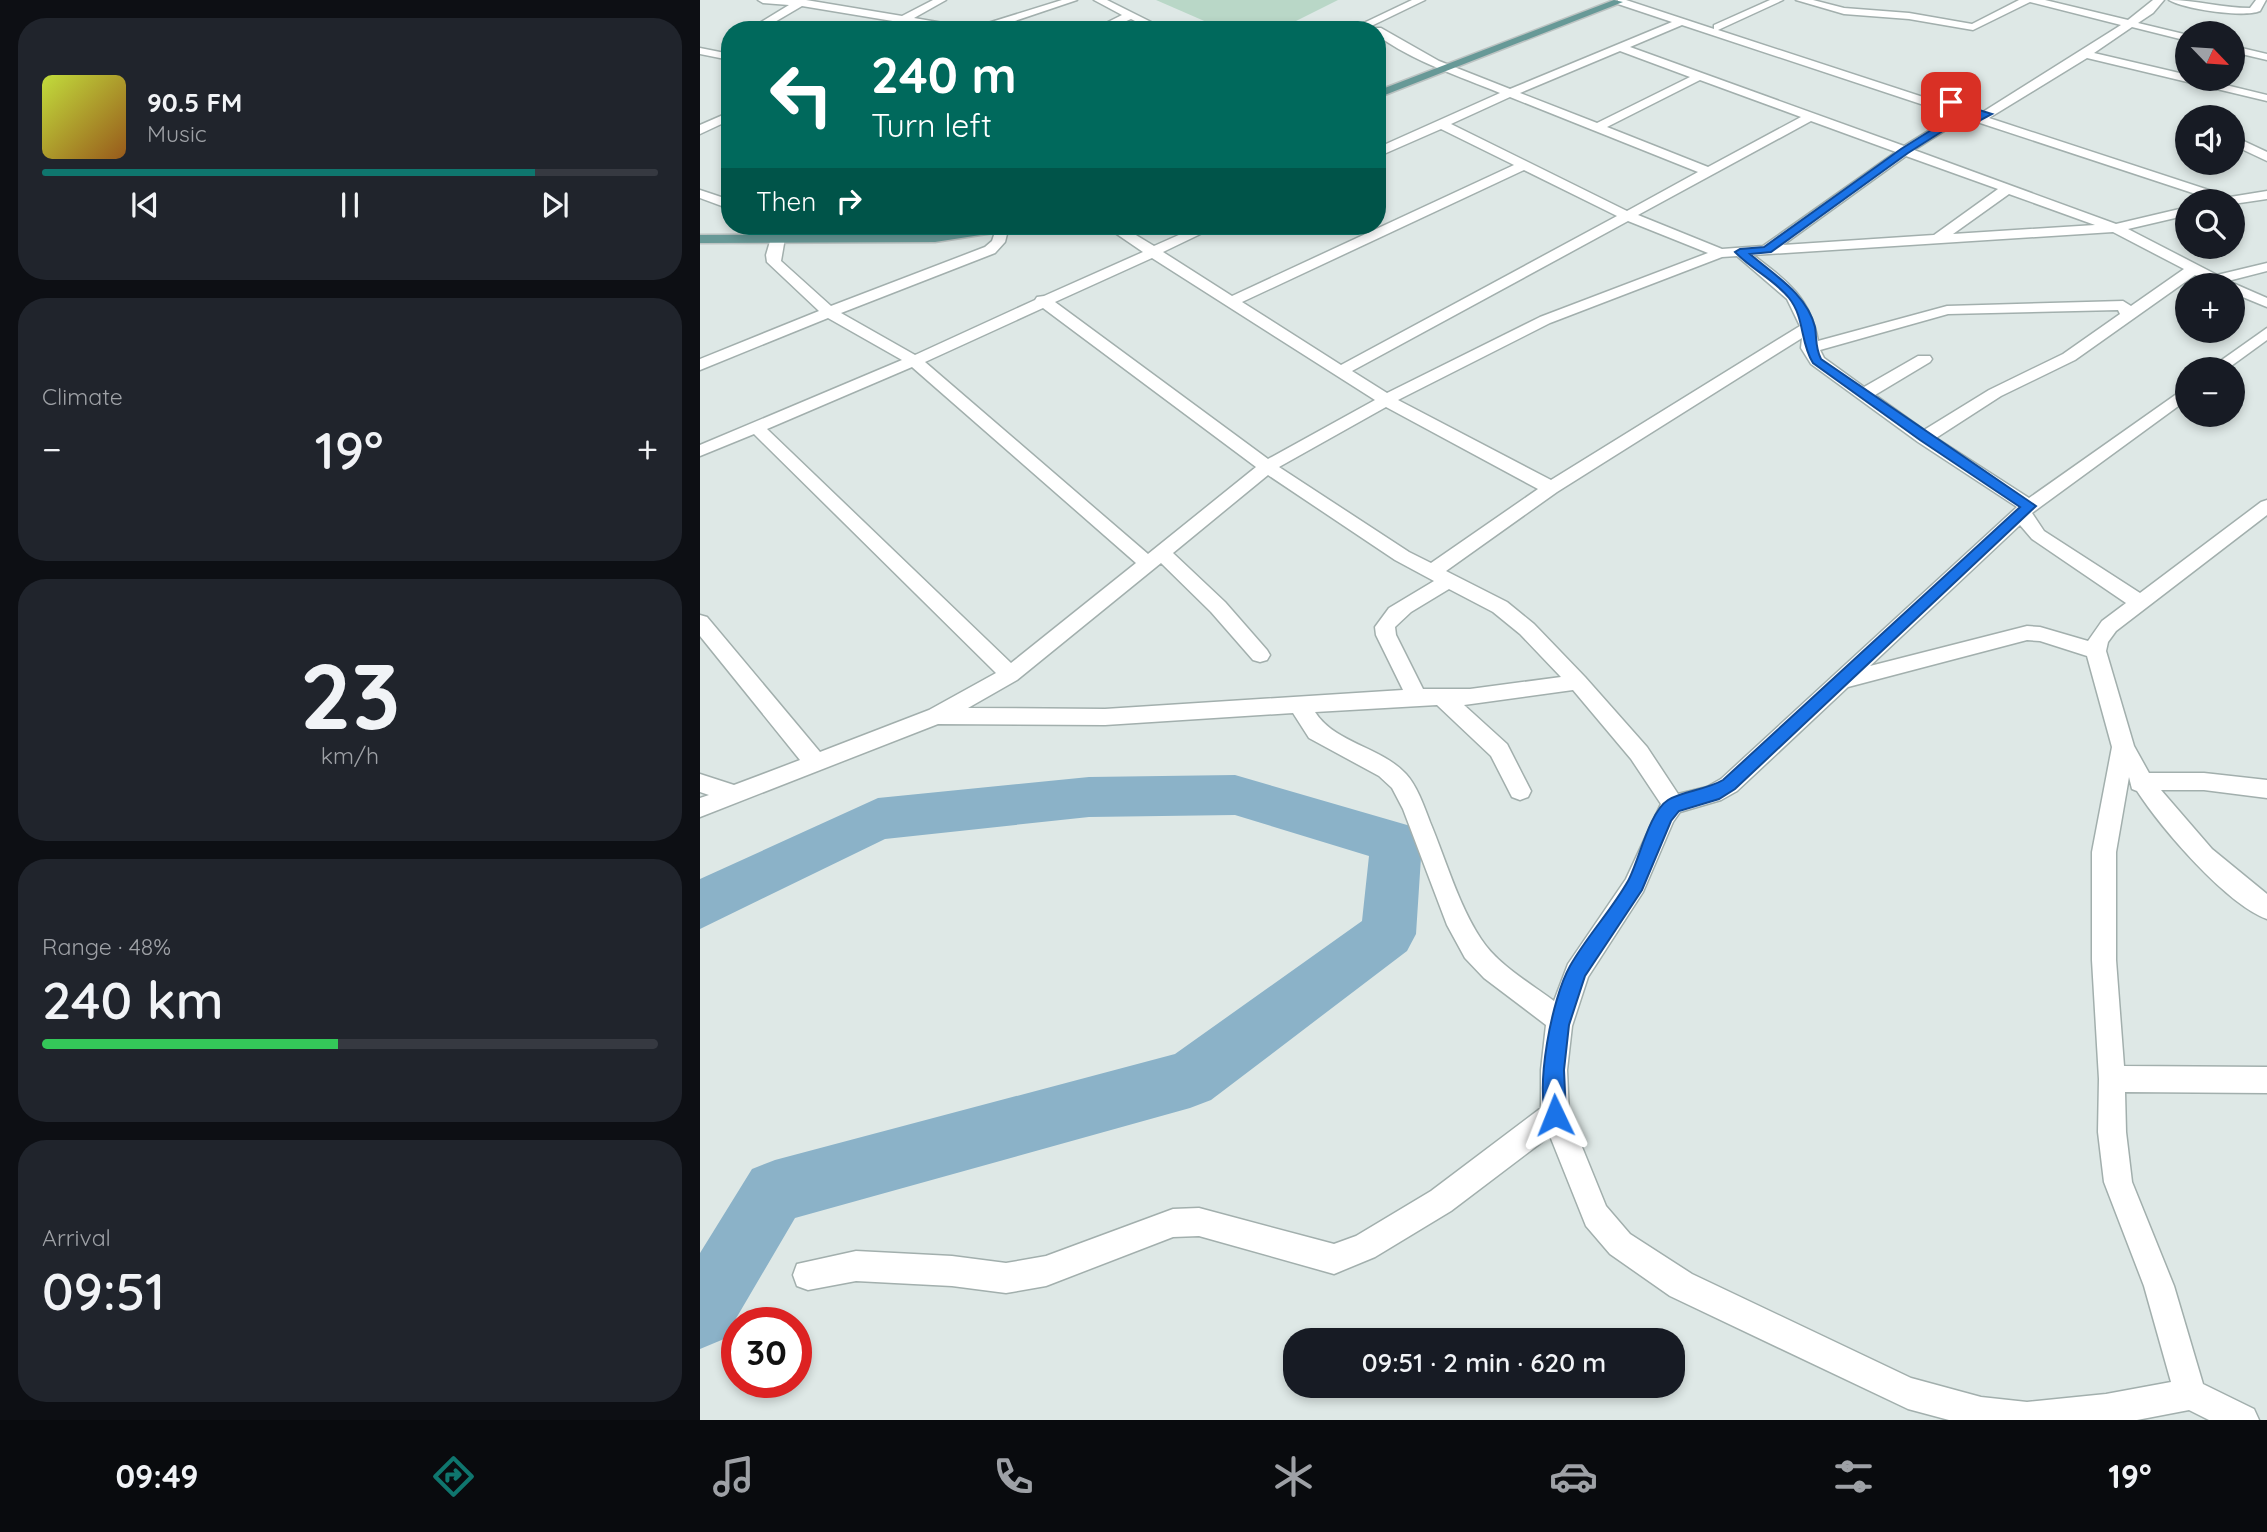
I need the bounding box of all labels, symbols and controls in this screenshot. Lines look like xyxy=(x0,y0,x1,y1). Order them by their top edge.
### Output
north arrow xyxy=(2175,21,2245,91)
map controls xyxy=(2175,21,2245,427)
text: 240 m xyxy=(871,44,1017,105)
icon: left xyxy=(756,49,847,140)
pin xyxy=(1921,72,1981,132)
icon: arrive xyxy=(1932,83,1970,121)
text: 90.5 FM xyxy=(147,86,242,119)
text: Turn left xyxy=(871,105,992,145)
button: sound xyxy=(2175,105,2245,175)
text: Music xyxy=(147,119,207,148)
icon: right xyxy=(830,182,868,220)
text: Then xyxy=(756,185,816,218)
icon: previous xyxy=(126,186,164,224)
icon: pause xyxy=(331,186,369,224)
icon: next xyxy=(536,186,574,224)
button: search xyxy=(2175,189,2245,259)
button: + xyxy=(2175,273,2245,343)
button: − xyxy=(2175,357,2245,427)
text: Climate xyxy=(42,382,123,411)
text: 19° xyxy=(315,417,384,482)
text: − xyxy=(42,425,62,473)
text: + xyxy=(637,425,658,473)
text: 23 xyxy=(300,638,400,752)
text: km/h xyxy=(321,741,379,770)
text: Range · 48% xyxy=(42,932,171,961)
text: 240 km xyxy=(42,967,223,1032)
position arrow xyxy=(1518,1078,1592,1152)
text: Arrival xyxy=(42,1223,111,1252)
text: 09:51 xyxy=(42,1258,165,1323)
speed limit sign: 30 xyxy=(721,1307,812,1398)
text: 09:51 · 2 min · 620 m xyxy=(1362,1346,1606,1379)
icon: directions xyxy=(429,1452,478,1501)
icon: music xyxy=(709,1452,758,1501)
icon: phone xyxy=(989,1452,1038,1501)
icon: climate xyxy=(1269,1452,1318,1501)
icon: car xyxy=(1549,1452,1598,1501)
icon: filters xyxy=(1829,1452,1878,1501)
text: 09:49 xyxy=(115,1456,198,1496)
text: 19° xyxy=(2108,1456,2152,1496)

